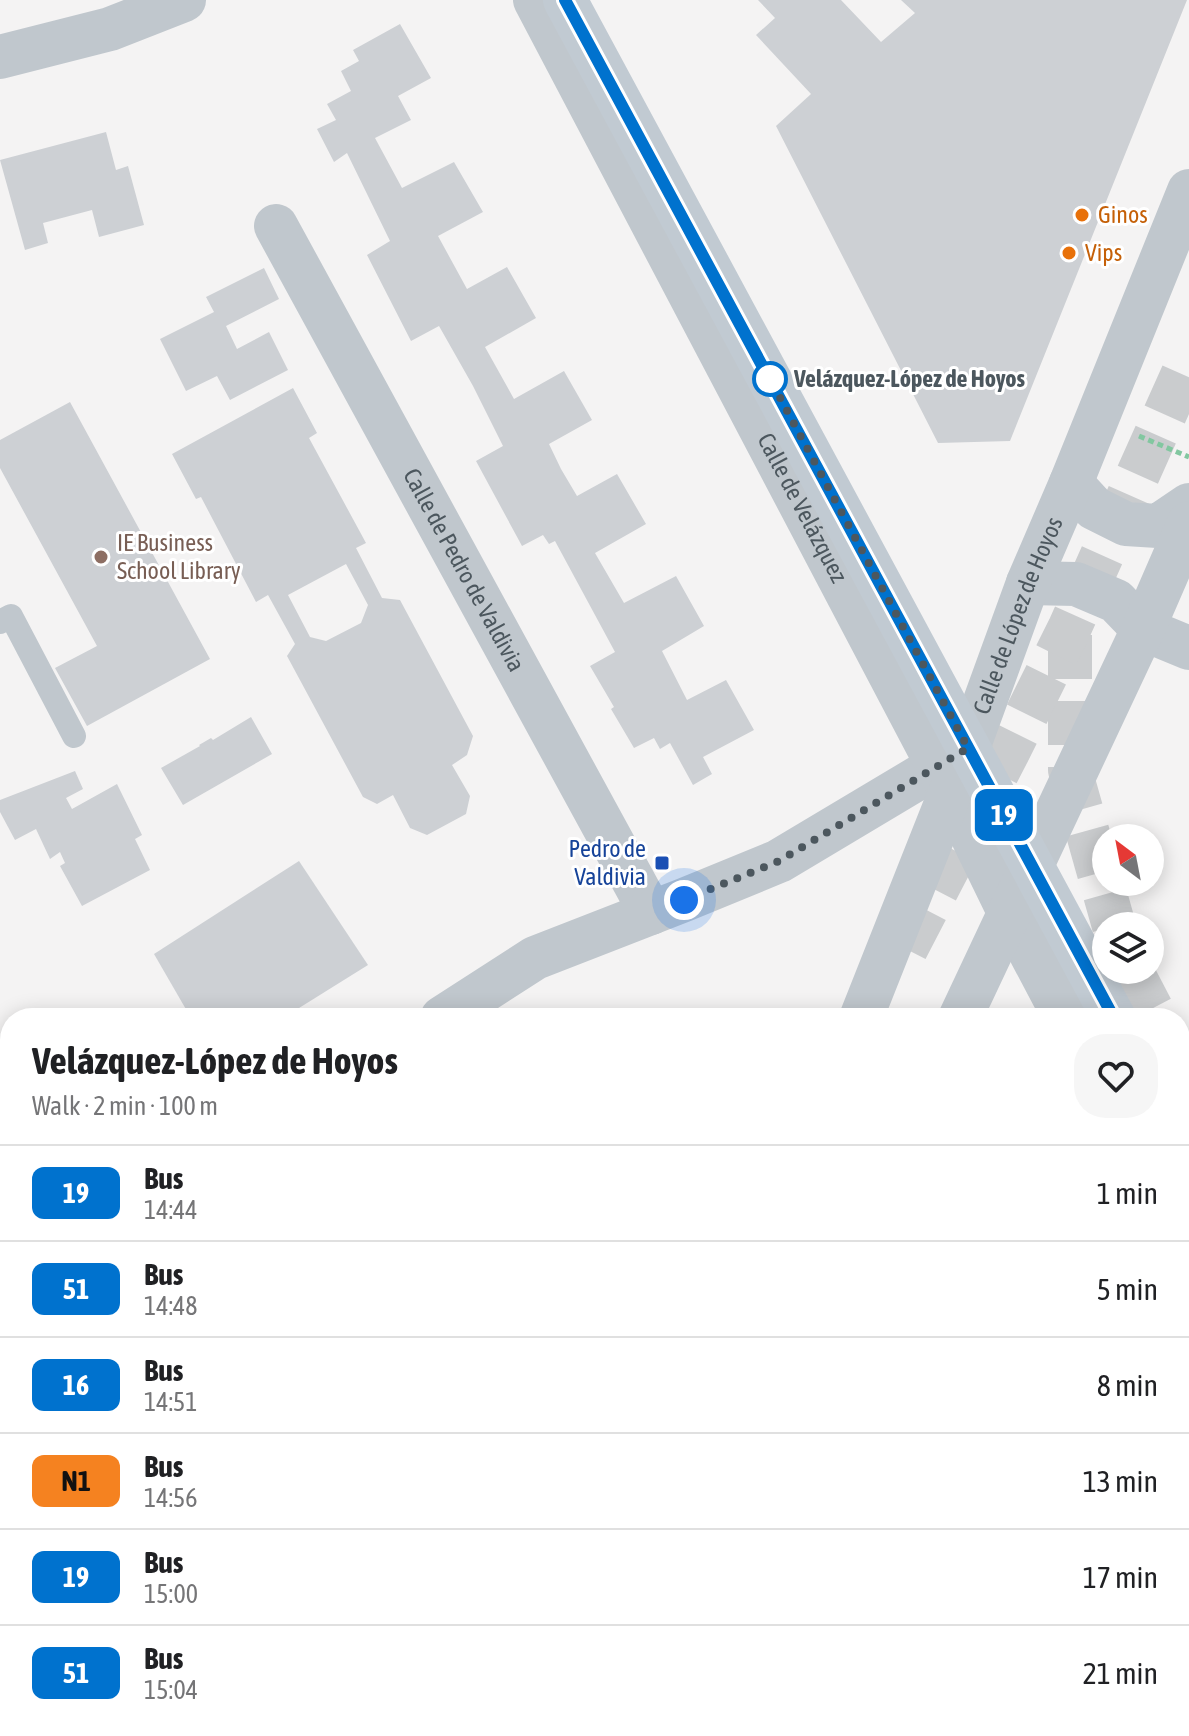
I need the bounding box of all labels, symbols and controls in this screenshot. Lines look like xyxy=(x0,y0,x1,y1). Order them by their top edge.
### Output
place label: Ginos xyxy=(1098,201,1148,228)
marker: Ginos xyxy=(1073,206,1091,224)
place label: Vips xyxy=(1085,239,1122,266)
marker: Vips xyxy=(1060,244,1078,262)
marker: Velázquez-López de Hoyos xyxy=(753,362,787,396)
place label: Velázquez-López de Hoyos xyxy=(793,365,1026,392)
street label: Calle de Velázquez xyxy=(752,429,853,587)
street label: Calle de Pedro de Valdivia xyxy=(398,464,531,676)
street label: Calle de López de Hoyos xyxy=(967,513,1068,718)
place label: IE Business School Library xyxy=(117,529,241,584)
marker: IE Business School Library xyxy=(92,548,110,566)
line badge: 19 xyxy=(968,789,1040,841)
text: 19 xyxy=(991,799,1017,831)
north arrow xyxy=(1092,824,1164,896)
map controls xyxy=(1092,824,1164,984)
place label: Pedro de Valdivia xyxy=(568,835,646,890)
marker: Pedro de Valdivia xyxy=(653,854,671,872)
your location xyxy=(664,880,704,920)
button: layers xyxy=(1092,912,1164,984)
button: heart xyxy=(1074,1034,1158,1118)
text: Velázquez-López de Hoyos xyxy=(32,1039,398,1082)
text: Walk · 2 min · 100 m xyxy=(32,1091,218,1121)
text: Bus xyxy=(144,1161,183,1195)
text: 1 min xyxy=(1097,1176,1158,1210)
text: 19 xyxy=(63,1177,89,1209)
text: 14:44 xyxy=(144,1195,198,1225)
text: Bus xyxy=(144,1257,183,1291)
text: 5 min xyxy=(1097,1272,1158,1306)
text: 51 xyxy=(63,1273,89,1305)
text: 14:48 xyxy=(144,1291,198,1321)
text: Bus xyxy=(144,1353,183,1387)
text: 8 min xyxy=(1097,1368,1158,1402)
text: 16 xyxy=(63,1369,89,1401)
text: 14:51 xyxy=(144,1387,198,1417)
text: Bus xyxy=(144,1449,183,1483)
text: 13 min xyxy=(1083,1464,1158,1498)
text: N1 xyxy=(61,1465,91,1497)
text: 14:56 xyxy=(144,1483,198,1513)
text: Bus xyxy=(144,1545,183,1579)
text: 17 min xyxy=(1083,1560,1158,1594)
text: 19 xyxy=(63,1561,89,1593)
text: 15:00 xyxy=(144,1579,198,1609)
text: Bus xyxy=(144,1641,183,1675)
text: 21 min xyxy=(1083,1656,1158,1690)
text: 51 xyxy=(63,1657,89,1689)
text: 15:04 xyxy=(144,1675,198,1705)

